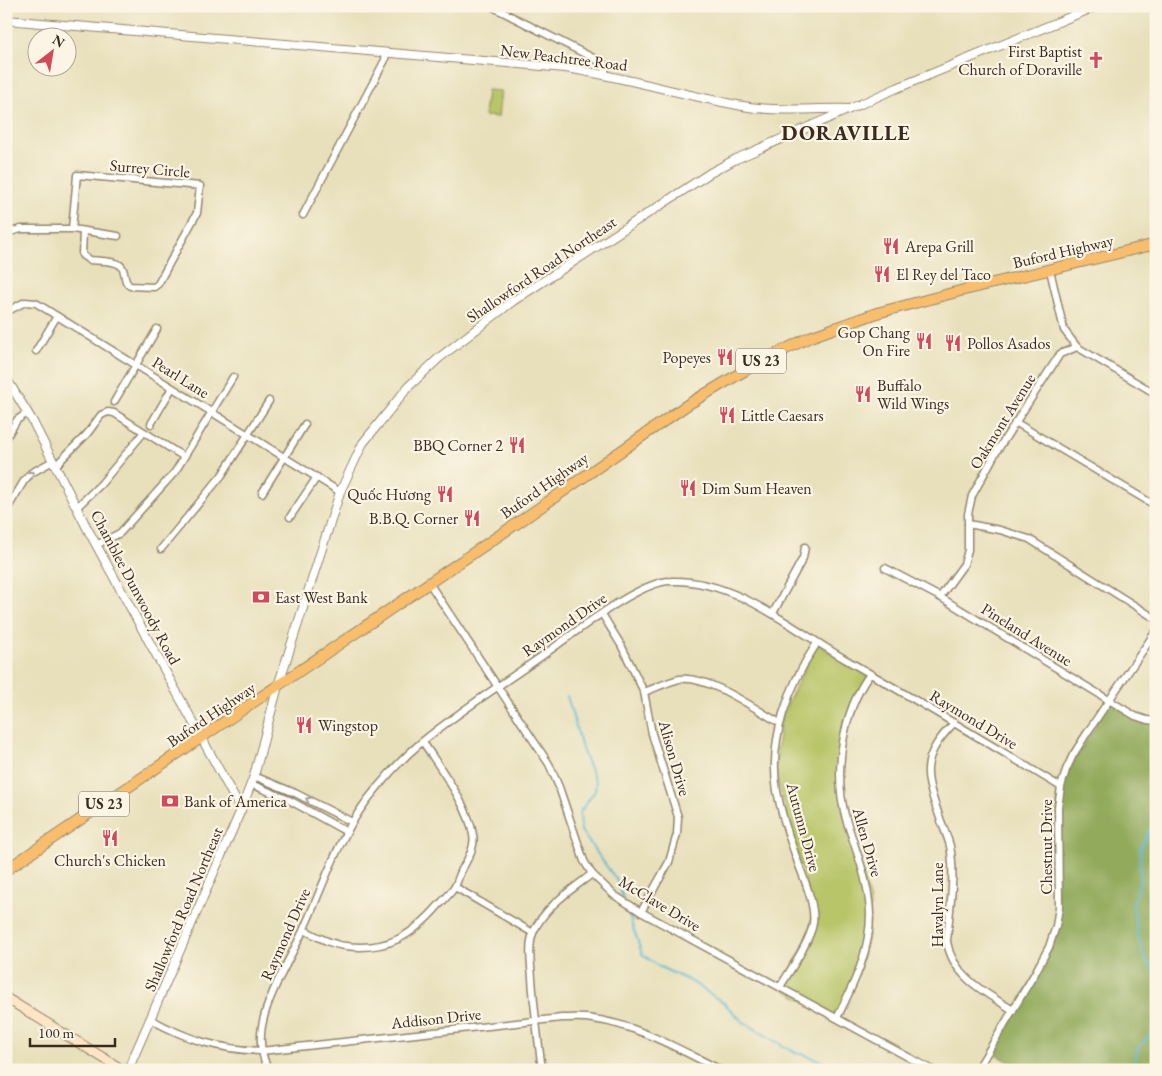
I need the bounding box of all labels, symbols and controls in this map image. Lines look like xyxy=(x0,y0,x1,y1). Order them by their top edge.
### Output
north arrow xyxy=(28,28,78,78)
text: N xyxy=(49,30,69,52)
street label: New Peachtree Road xyxy=(499,39,630,76)
place label: First Baptist Church of Doraville xyxy=(958,41,1082,80)
church icon: First Baptist Church of Doraville xyxy=(1086,50,1106,70)
district label: DORAVILLE xyxy=(781,119,911,146)
street label: Surrey Circle xyxy=(109,155,191,182)
street label: Shallowford Road Northeast xyxy=(462,211,620,327)
street label: Buford Highway xyxy=(1011,229,1116,273)
restaurant icon: Arepa Grill xyxy=(881,236,901,256)
place label: Arepa Grill xyxy=(904,236,974,257)
restaurant icon: El Rey del Taco xyxy=(872,264,892,284)
place label: El Rey del Taco xyxy=(896,264,991,285)
place label: Gop Chang On Fire xyxy=(838,322,911,361)
restaurant icon: Gop Chang On Fire xyxy=(914,331,934,351)
restaurant icon: Pollos Asados xyxy=(943,333,963,353)
place label: Pollos Asados xyxy=(967,333,1051,354)
place label: Popeyes xyxy=(662,347,711,368)
restaurant icon: Popeyes xyxy=(715,347,735,367)
road number: US 23 xyxy=(736,348,786,374)
street label: Pearl Lane xyxy=(148,352,213,403)
street label: Oakmont Avenue xyxy=(965,369,1040,473)
place label: Buffalo Wild Wings xyxy=(877,375,949,414)
restaurant icon: Buffalo Wild Wings xyxy=(853,384,873,404)
restaurant icon: Little Caesars xyxy=(717,405,737,425)
place label: Little Caesars xyxy=(741,405,824,426)
place label: BBQ Corner 2 xyxy=(413,435,503,456)
restaurant icon: BBQ Corner 2 xyxy=(507,435,527,455)
street label: Buford Highway xyxy=(496,447,593,523)
one-way arrow xyxy=(25,472,34,480)
restaurant icon: Dim Sum Heaven xyxy=(678,478,698,498)
place label: Dim Sum Heaven xyxy=(702,478,812,499)
place label: Quốc Hương xyxy=(347,484,432,505)
restaurant icon: Quốc Hương xyxy=(435,484,455,504)
street label: Chamblee Dunwoody Road xyxy=(86,506,186,669)
place label: B.B.Q. Corner xyxy=(369,508,459,529)
restaurant icon: B.B.Q. Corner xyxy=(462,508,482,528)
bank icon: East West Bank xyxy=(251,587,271,607)
place label: East West Bank xyxy=(275,587,368,608)
street label: Raymond Drive xyxy=(518,587,611,661)
street label: Pineland Avenue xyxy=(977,598,1076,671)
street label: Buford Highway xyxy=(163,676,261,752)
street label: Raymond Drive xyxy=(926,685,1022,754)
restaurant icon: Wingstop xyxy=(294,715,314,735)
place label: Wingstop xyxy=(318,715,378,736)
street label: Alison Drive xyxy=(653,717,695,798)
street label: Autumn Drive xyxy=(781,779,825,874)
bank icon: Bank of America xyxy=(160,791,180,811)
place label: Bank of America xyxy=(184,791,287,812)
road number: US 23 xyxy=(79,792,129,816)
one-way arrow xyxy=(305,796,314,806)
street label: Chestnut Drive xyxy=(1036,799,1057,895)
street label: Allen Drive xyxy=(847,804,887,879)
street label: Shallowford Road Northeast xyxy=(139,824,228,994)
restaurant icon: Church's Chicken xyxy=(100,828,120,848)
place label: Church's Chicken xyxy=(54,850,167,871)
street label: Havalyn Lane xyxy=(927,862,948,948)
street label: McClave Drive xyxy=(615,871,705,936)
street label: Raymond Drive xyxy=(256,885,315,984)
street label: Addison Drive xyxy=(389,1003,482,1034)
scale bar xyxy=(30,1016,115,1048)
text: 100 m xyxy=(38,1023,75,1042)

